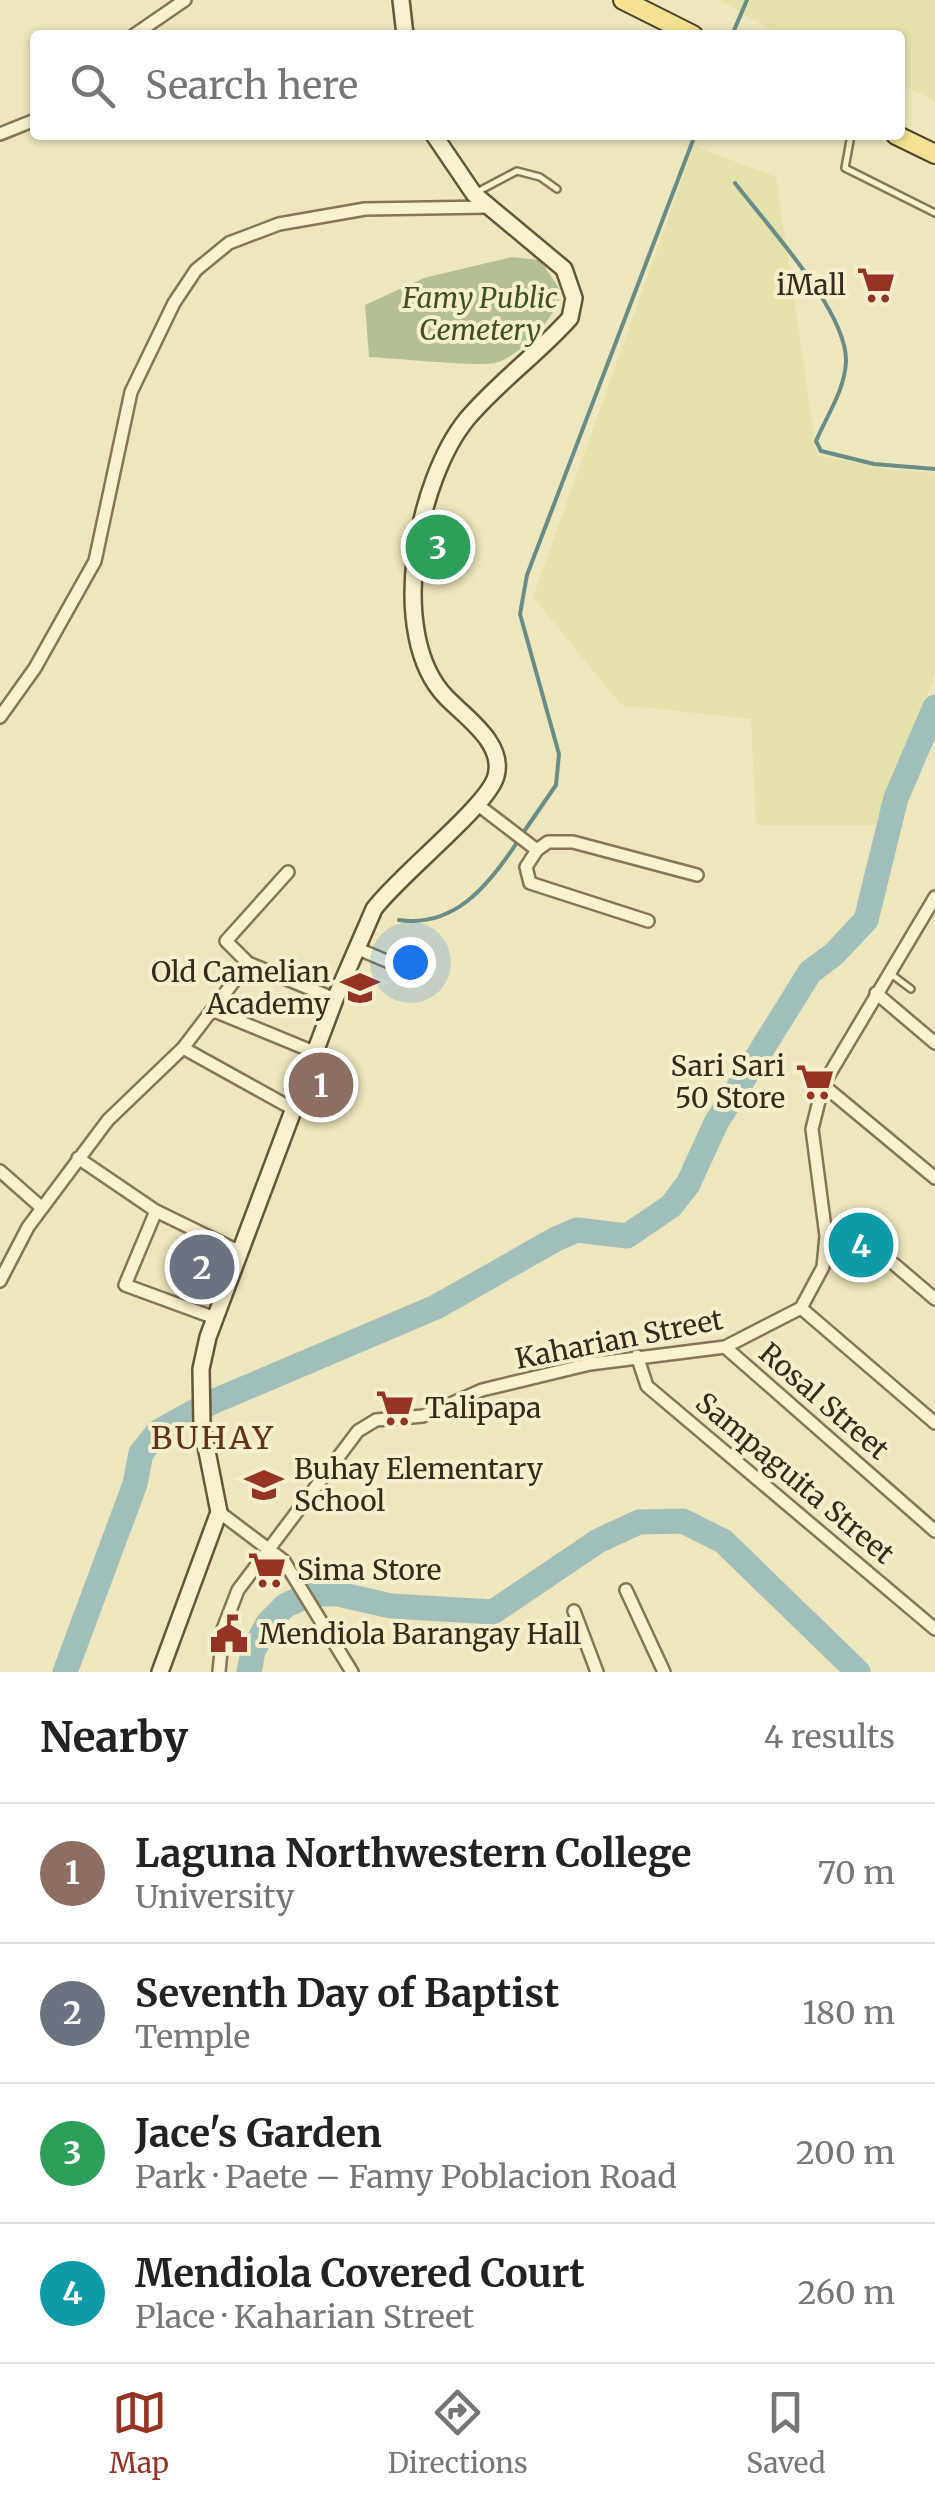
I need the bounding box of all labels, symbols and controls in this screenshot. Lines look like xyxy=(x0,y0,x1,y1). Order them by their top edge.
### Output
search box xyxy=(30,30,905,140)
icon: search xyxy=(65,58,120,113)
text: Search here xyxy=(145,62,358,109)
supermarket icon: iMall xyxy=(855,264,897,306)
place label: iMall xyxy=(777,267,846,303)
park label: Famy Public Cemetery xyxy=(401,280,558,348)
pin: 3 xyxy=(406,510,470,584)
your location xyxy=(385,937,436,988)
place label: Old Camelian Academy xyxy=(151,954,331,1022)
school or university icon: Old Camelian Academy xyxy=(339,967,381,1009)
pin: 1 xyxy=(288,1048,354,1122)
place label: Sari Sari 50 Store xyxy=(671,1048,785,1116)
supermarket icon: Sari Sari 50 Store xyxy=(794,1061,836,1103)
pin: 4 xyxy=(828,1208,894,1282)
pin: 2 xyxy=(170,1230,234,1304)
street label: Kaharian Street xyxy=(512,1301,726,1377)
street label: Rosal Street xyxy=(752,1335,896,1467)
street label: Sampaguita Street xyxy=(688,1385,902,1572)
supermarket icon: Talipapa xyxy=(374,1387,416,1429)
place label: Talipapa xyxy=(425,1390,541,1426)
district label: BUHAY xyxy=(151,1418,275,1458)
place label: Buhay Elementary School xyxy=(294,1451,544,1519)
school or university icon: Buhay Elementary School xyxy=(243,1464,285,1506)
supermarket icon: Sima Store xyxy=(246,1549,288,1591)
place label: Sima Store xyxy=(297,1552,441,1588)
public building icon: Mendiola Barangay Hall xyxy=(208,1613,250,1655)
place label: Mendiola Barangay Hall xyxy=(259,1616,582,1652)
text: Nearby xyxy=(40,1711,188,1763)
text: 4 results xyxy=(764,1717,895,1757)
text: Laguna Northwestern College xyxy=(135,1830,692,1877)
text: 1 xyxy=(65,1853,80,1893)
text: 70 m xyxy=(818,1853,895,1893)
text: University xyxy=(135,1877,294,1917)
text: Seventh Day of Baptist xyxy=(135,1970,559,2017)
text: 2 xyxy=(63,1993,82,2033)
text: 180 m xyxy=(803,1993,895,2033)
text: Temple xyxy=(135,2017,250,2057)
text: Jace's Garden xyxy=(135,2110,382,2157)
text: 3 xyxy=(63,2133,82,2173)
text: 200 m xyxy=(796,2133,895,2173)
text: Park · Paete – Famy Poblacion Road xyxy=(135,2157,677,2197)
text: Mendiola Covered Court xyxy=(135,2250,585,2297)
text: 4 xyxy=(62,2273,83,2313)
text: 260 m xyxy=(797,2273,895,2313)
text: Place · Kaharian Street xyxy=(135,2297,474,2337)
tab: Map xyxy=(109,2385,169,2481)
tab: Directions xyxy=(388,2385,528,2481)
tab: Saved xyxy=(746,2385,826,2481)

